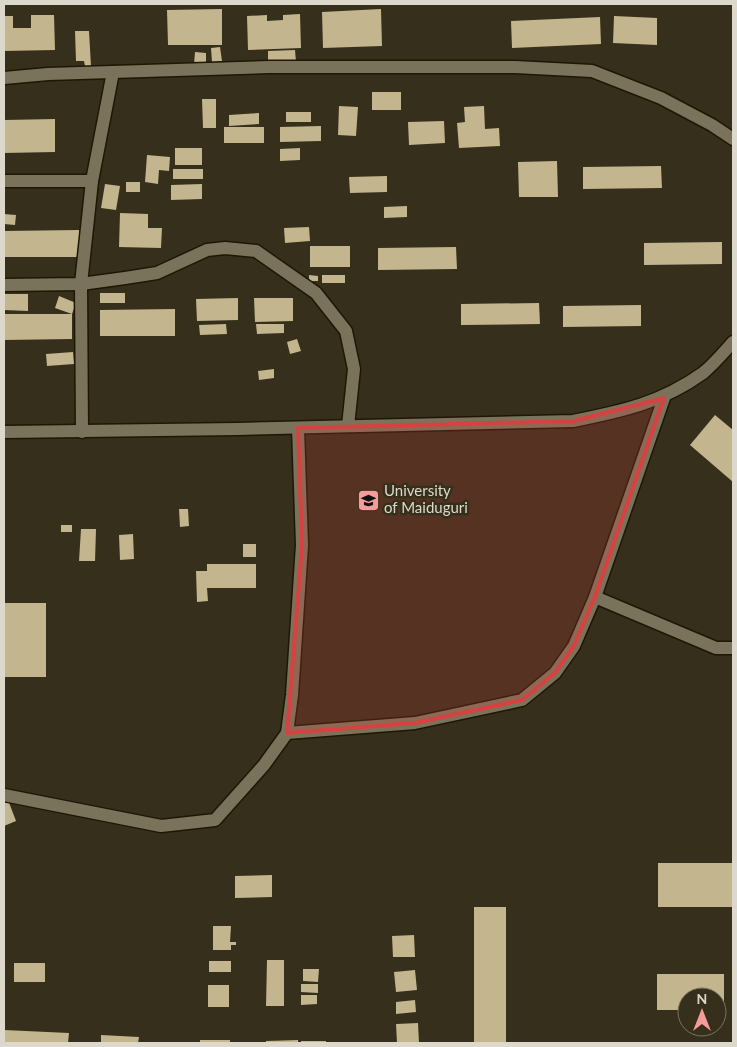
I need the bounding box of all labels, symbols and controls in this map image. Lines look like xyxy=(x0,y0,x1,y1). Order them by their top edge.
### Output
place label: University of Maiduguri xyxy=(384,481,468,516)
school or university icon: University of Maiduguri xyxy=(356,488,380,512)
north arrow xyxy=(677,987,727,1037)
text: N xyxy=(697,990,707,1007)

